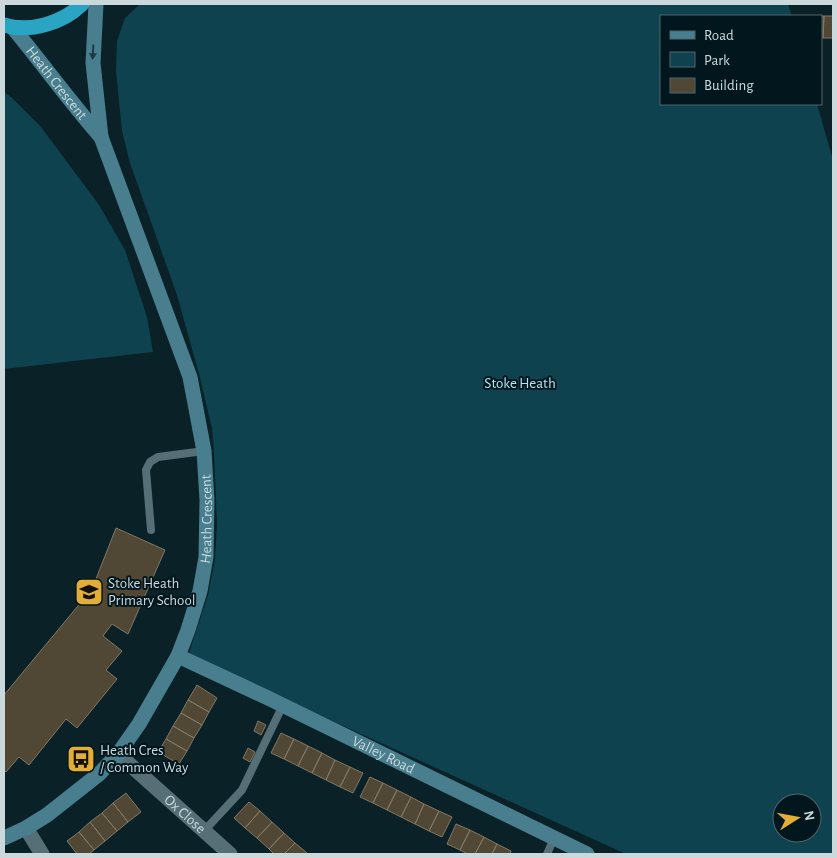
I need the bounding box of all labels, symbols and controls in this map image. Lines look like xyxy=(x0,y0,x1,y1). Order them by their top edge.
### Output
legend xyxy=(660,15,822,105)
text: Road xyxy=(704,28,734,43)
street label: Heath Crescent xyxy=(23,43,90,122)
one-way arrow xyxy=(89,45,97,61)
text: Park xyxy=(704,53,730,68)
text: Building xyxy=(704,78,754,93)
park label: Stoke Heath xyxy=(484,376,556,391)
street label: Heath Crescent xyxy=(198,474,215,565)
place label: Stoke Heath Primary School xyxy=(108,576,196,608)
school or university icon: Stoke Heath Primary School xyxy=(74,577,104,607)
street label: Valley Road xyxy=(350,733,418,776)
place label: Heath Cres / Common Way xyxy=(100,743,189,775)
bus stop icon: Heath Cres / Common Way xyxy=(66,744,96,774)
street label: Ox Close xyxy=(162,792,209,836)
north arrow xyxy=(772,793,822,843)
text: N xyxy=(801,810,817,822)

